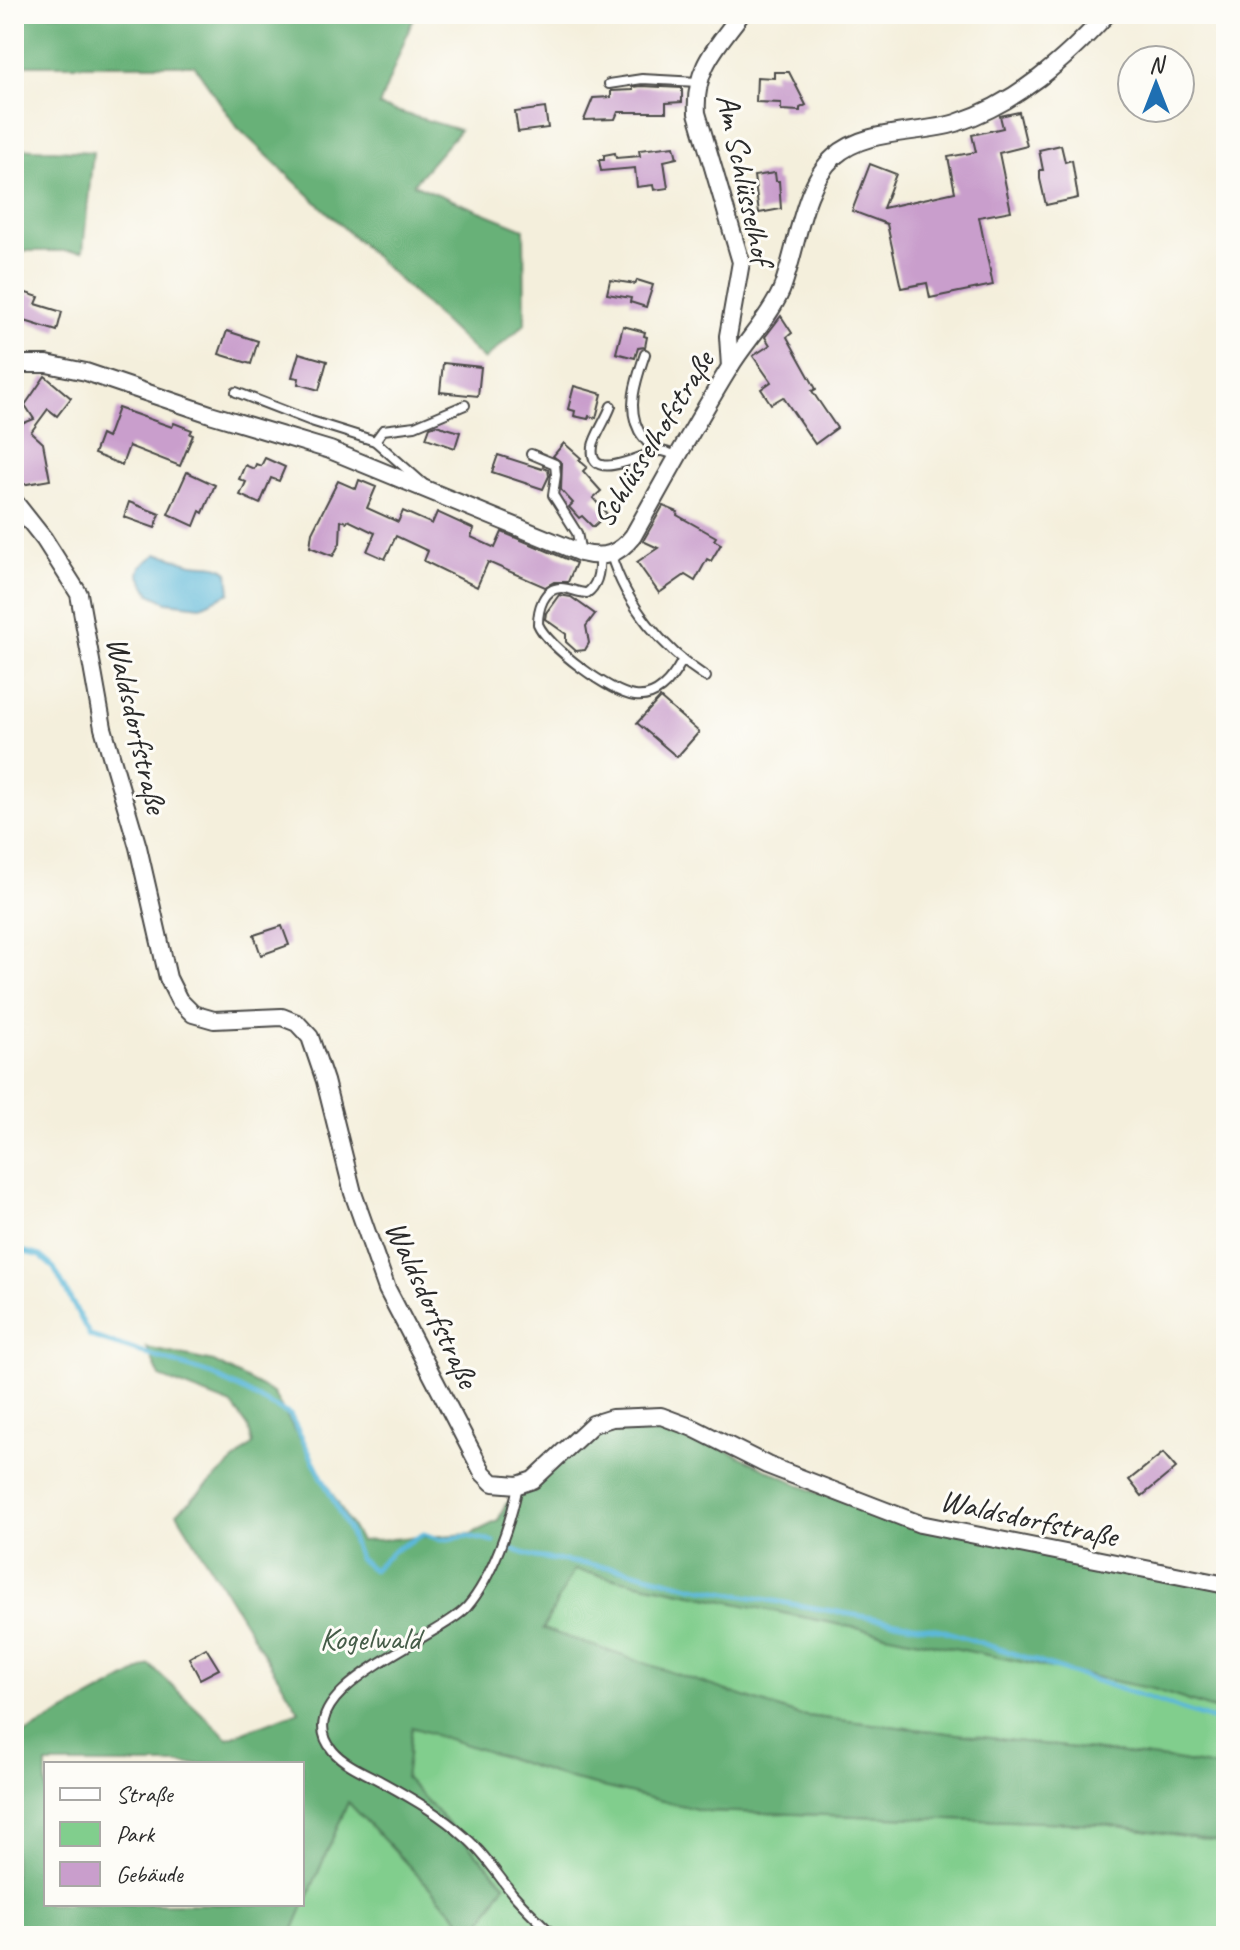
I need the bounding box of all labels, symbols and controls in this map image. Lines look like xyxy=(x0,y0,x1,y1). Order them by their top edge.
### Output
north arrow xyxy=(1116,44,1196,124)
text: N xyxy=(1149,51,1166,79)
street label: Am Schlüsselhof xyxy=(707,90,784,275)
street label: Schlüsselhofstraße xyxy=(583,341,725,535)
street label: Waldsdorfstraße xyxy=(97,633,178,820)
street label: Waldsdorfstraße xyxy=(375,1214,490,1397)
street label: Waldsdorfstraße xyxy=(937,1479,1124,1557)
park label: Kogelwald xyxy=(320,1618,426,1659)
legend xyxy=(44,1762,304,1906)
text: Straße xyxy=(116,1779,175,1809)
text: Park xyxy=(116,1819,156,1849)
text: Gebäude xyxy=(116,1859,185,1889)

